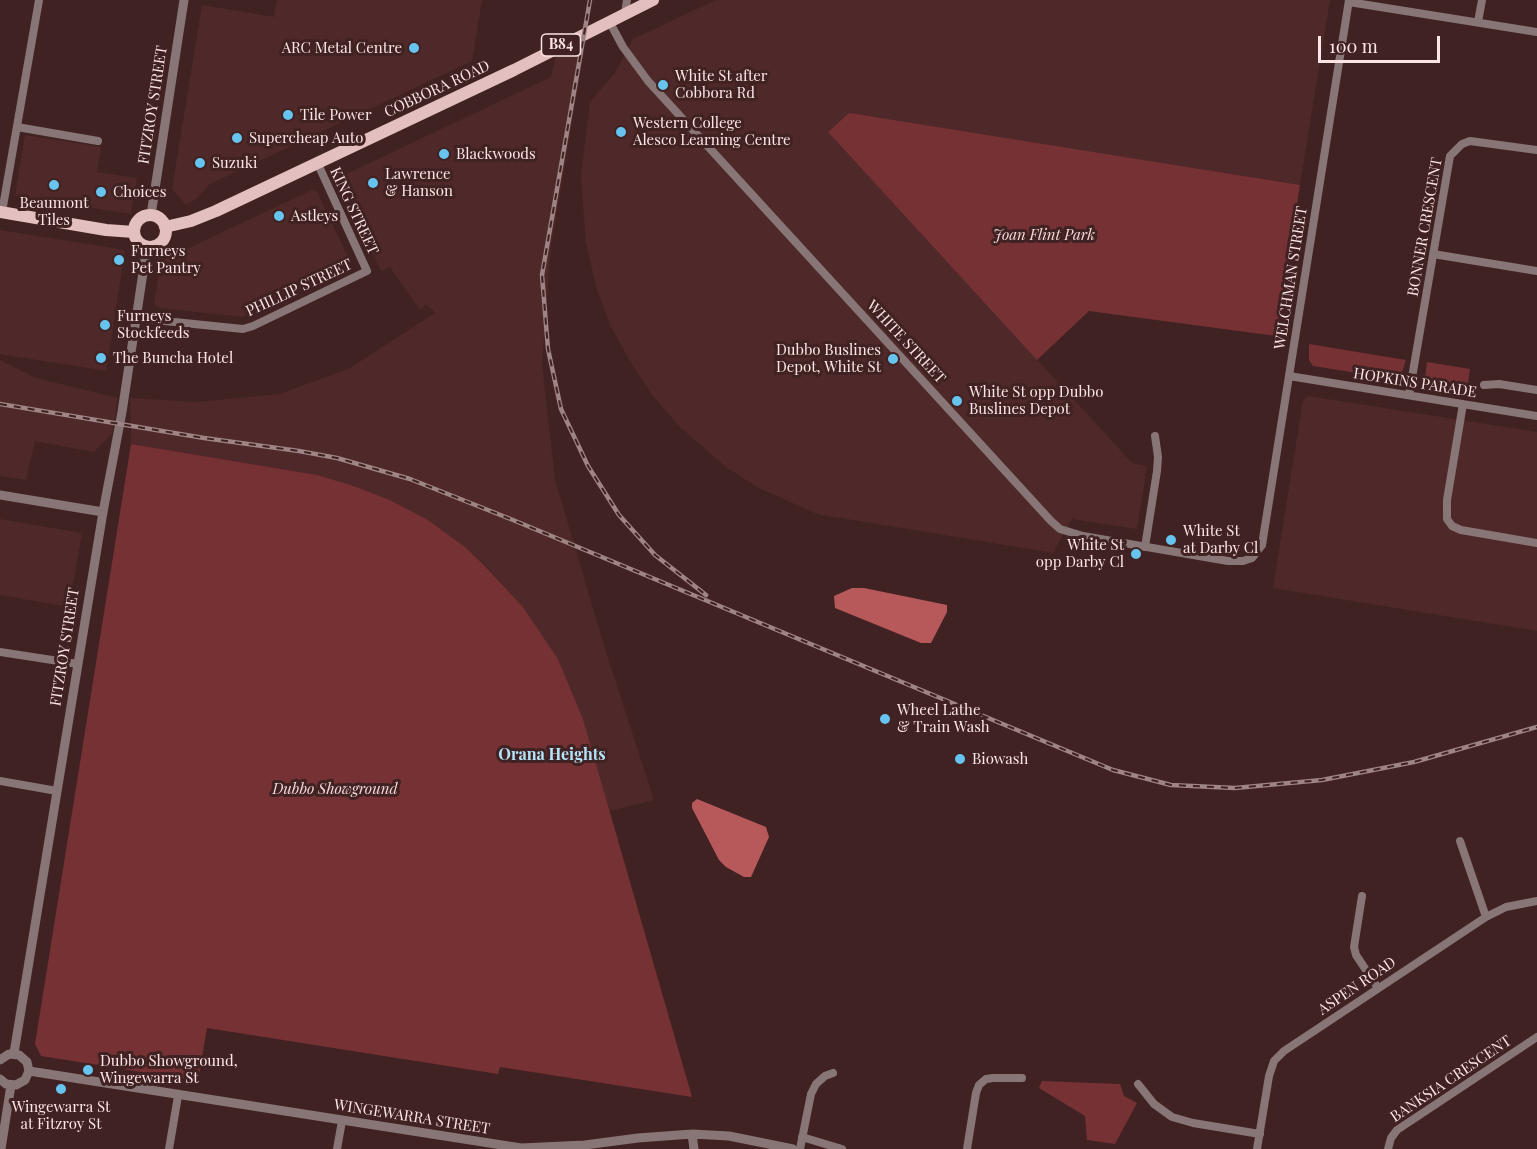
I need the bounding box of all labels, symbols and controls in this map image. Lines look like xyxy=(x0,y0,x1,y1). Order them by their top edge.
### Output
scale bar xyxy=(1321,24,1442,62)
road number: B84 xyxy=(542,34,580,56)
text: 100 m xyxy=(1329,34,1378,58)
place label: ARC Metal Centre xyxy=(282,39,402,57)
marker: ARC Metal Centre xyxy=(407,41,421,55)
street label: FITZROY STREET xyxy=(135,44,171,166)
street label: COBBORA ROAD xyxy=(381,57,493,121)
place label: White St after Cobbora Rd xyxy=(675,67,767,102)
marker: White St after Cobbora Rd xyxy=(656,78,670,92)
place label: Tile Power xyxy=(300,106,372,124)
marker: Tile Power xyxy=(281,108,295,122)
place label: Western College Alesco Learning Centre xyxy=(633,114,791,149)
marker: Western College Alesco Learning Centre xyxy=(614,125,628,139)
place label: Supercheap Auto xyxy=(249,129,363,147)
marker: Supercheap Auto xyxy=(230,131,244,145)
place label: Blackwoods xyxy=(456,145,536,163)
marker: Blackwoods xyxy=(437,147,451,161)
place label: Suzuki xyxy=(212,154,257,172)
marker: Suzuki xyxy=(193,156,207,170)
street label: BONNER CRESCENT xyxy=(1404,156,1446,298)
street label: KING STREET xyxy=(326,164,382,258)
place label: Lawrence & Hanson xyxy=(385,165,453,200)
marker: Lawrence & Hanson xyxy=(366,176,380,190)
marker: Beaumont Tiles xyxy=(47,178,61,192)
place label: Choices xyxy=(113,183,166,201)
marker: Choices xyxy=(94,185,108,199)
place label: Beaumont Tiles xyxy=(20,194,88,229)
street label: WELCHMAN STREET xyxy=(1271,205,1311,351)
place label: Astleys xyxy=(291,207,338,225)
marker: Astleys xyxy=(272,209,286,223)
park label: Joan Flint Park xyxy=(993,226,1095,244)
place label: Furneys Pet Pantry xyxy=(131,242,201,277)
marker: Furneys Pet Pantry xyxy=(112,253,126,267)
street label: PHILLIP STREET xyxy=(243,256,355,320)
street label: WHITE STREET xyxy=(863,297,949,387)
place label: Furneys Stockfeeds xyxy=(117,307,189,342)
marker: Furneys Stockfeeds xyxy=(98,318,112,332)
place label: Dubbo Buslines Depot, White St xyxy=(776,341,881,376)
place label: The Buncha Hotel xyxy=(113,349,233,367)
marker: The Buncha Hotel xyxy=(94,351,108,365)
marker: Dubbo Buslines Depot, White St xyxy=(886,352,900,366)
street label: HOPKINS PARADE xyxy=(1352,364,1478,402)
place label: White St opp Dubbo Buslines Depot xyxy=(969,383,1104,418)
marker: White St opp Dubbo Buslines Depot xyxy=(950,394,964,408)
place label: White St at Darby Cl xyxy=(1183,522,1258,557)
marker: White St at Darby Cl xyxy=(1164,533,1178,547)
place label: White St opp Darby Cl xyxy=(1036,536,1124,571)
marker: White St opp Darby Cl xyxy=(1129,547,1143,561)
street label: FITZROY STREET xyxy=(47,586,83,708)
place label: Wheel Lathe & Train Wash xyxy=(897,701,990,736)
marker: Wheel Lathe & Train Wash xyxy=(878,712,892,726)
district label: Orana Heights xyxy=(498,745,606,765)
place label: Biowash xyxy=(972,750,1028,768)
marker: Biowash xyxy=(953,752,967,766)
park label: Dubbo Showground xyxy=(272,780,398,798)
street label: ASPEN ROAD xyxy=(1315,953,1399,1019)
street label: BANKSIA CRESCENT xyxy=(1387,1032,1515,1126)
place label: Dubbo Showground, Wingewarra St xyxy=(100,1052,238,1087)
marker: Dubbo Showground, Wingewarra St xyxy=(81,1063,95,1077)
marker: Wingewarra St at Fitzroy St xyxy=(54,1082,68,1096)
street label: WINGEWARRA STREET xyxy=(333,1096,491,1138)
place label: Wingewarra St at Fitzroy St xyxy=(12,1098,110,1133)

